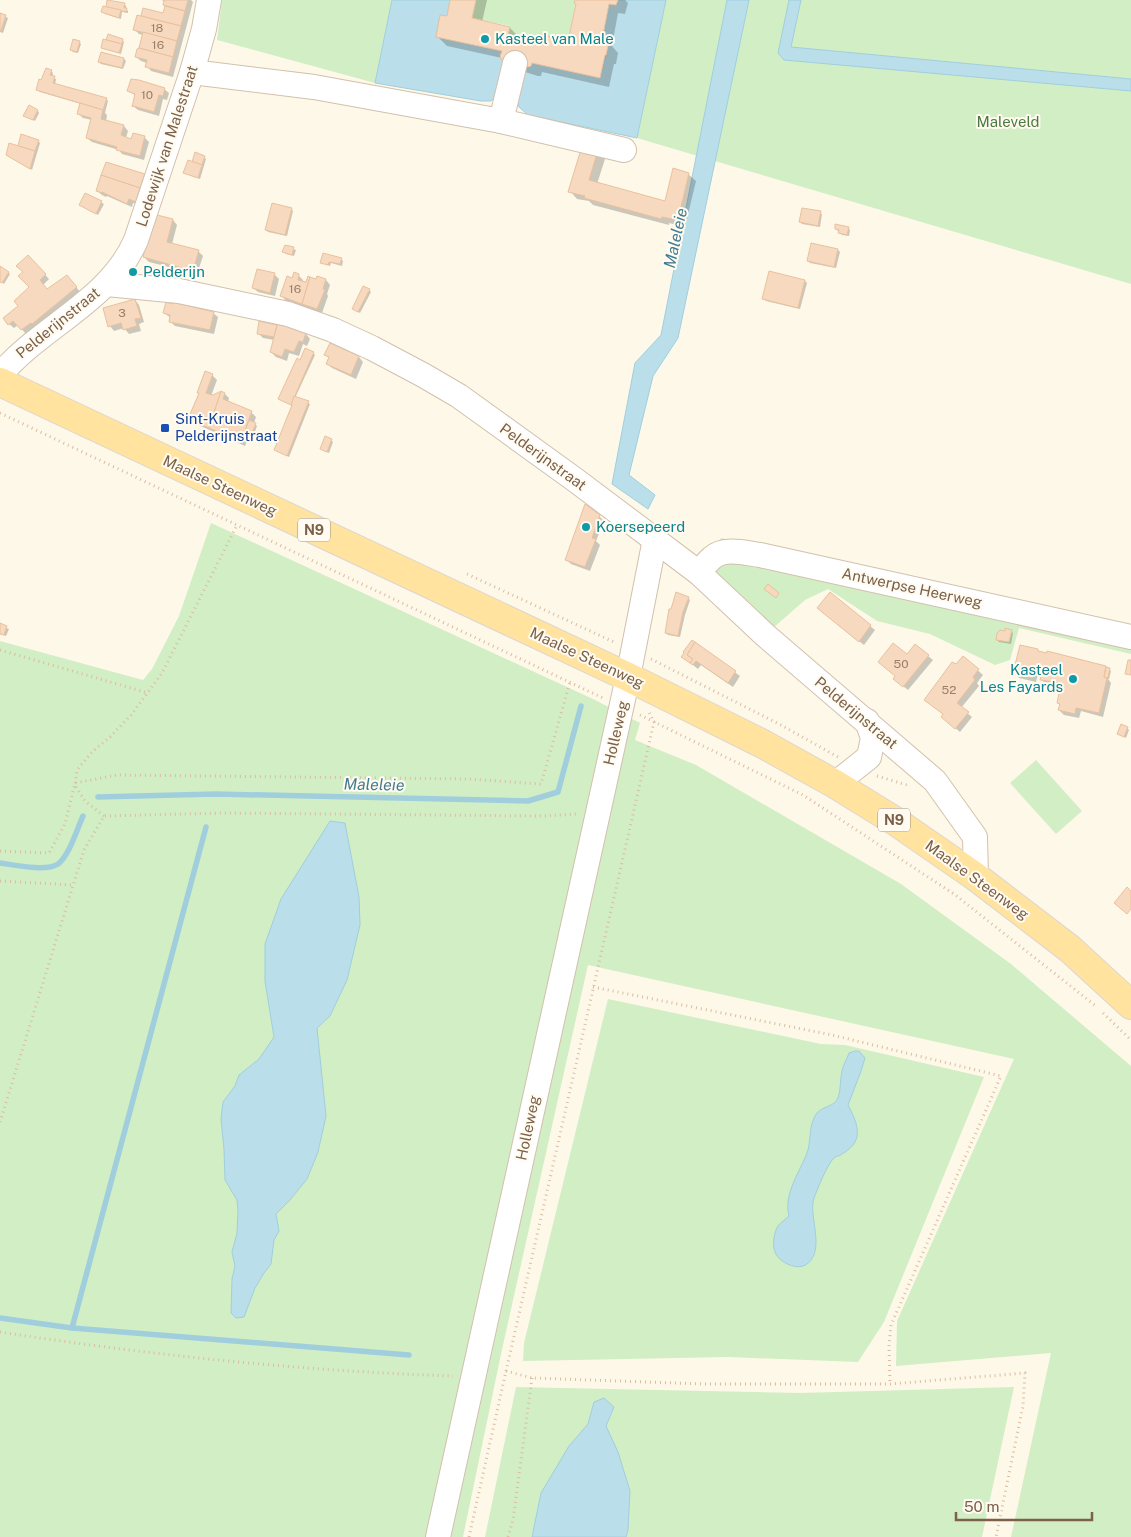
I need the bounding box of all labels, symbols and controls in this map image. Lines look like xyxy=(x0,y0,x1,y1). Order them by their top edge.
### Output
house number: 18 xyxy=(151,21,164,35)
place label: Kasteel van Male xyxy=(495,30,614,47)
marker: Kasteel van Male xyxy=(479,33,491,45)
house number: 16 xyxy=(152,38,164,52)
street label: Lodewijk van Malestraat xyxy=(132,63,201,229)
house number: 10 xyxy=(141,88,153,102)
park label: Maleveld xyxy=(976,113,1040,130)
water label: Maleleie xyxy=(660,206,691,270)
place label: Pelderijn xyxy=(143,263,205,280)
marker: Pelderijn xyxy=(127,266,139,278)
house number: 16 xyxy=(289,282,301,296)
street label: Pelderijnstraat xyxy=(12,284,103,362)
house number: 3 xyxy=(118,306,126,320)
place label: Sint-Kruis Pelderijnstraat xyxy=(175,410,278,444)
street label: Pelderijnstraat xyxy=(497,420,590,494)
marker: Sint-Kruis Pelderijnstraat xyxy=(159,422,171,434)
street label: Maalse Steenweg xyxy=(160,452,280,519)
road number: N9 xyxy=(298,518,330,542)
place label: Koersepeerd xyxy=(596,518,685,535)
marker: Koersepeerd xyxy=(580,521,592,533)
street label: Antwerpse Heerweg xyxy=(840,564,984,611)
street label: Maalse Steenweg xyxy=(527,624,647,691)
house number: 50 xyxy=(893,657,909,671)
place label: Kasteel Les Fayards xyxy=(980,661,1063,695)
street label: Pelderijnstraat xyxy=(812,673,901,752)
marker: Kasteel Les Fayards xyxy=(1067,673,1079,685)
house number: 52 xyxy=(942,683,956,697)
street label: Holleweg xyxy=(600,699,631,767)
water label: Maleleie xyxy=(343,774,405,795)
road number: N9 xyxy=(878,808,910,832)
street label: Maalse Steenweg xyxy=(922,836,1032,923)
street label: Holleweg xyxy=(512,1094,543,1162)
scale bar xyxy=(956,1490,1092,1522)
text: 50 m xyxy=(964,1498,999,1515)

